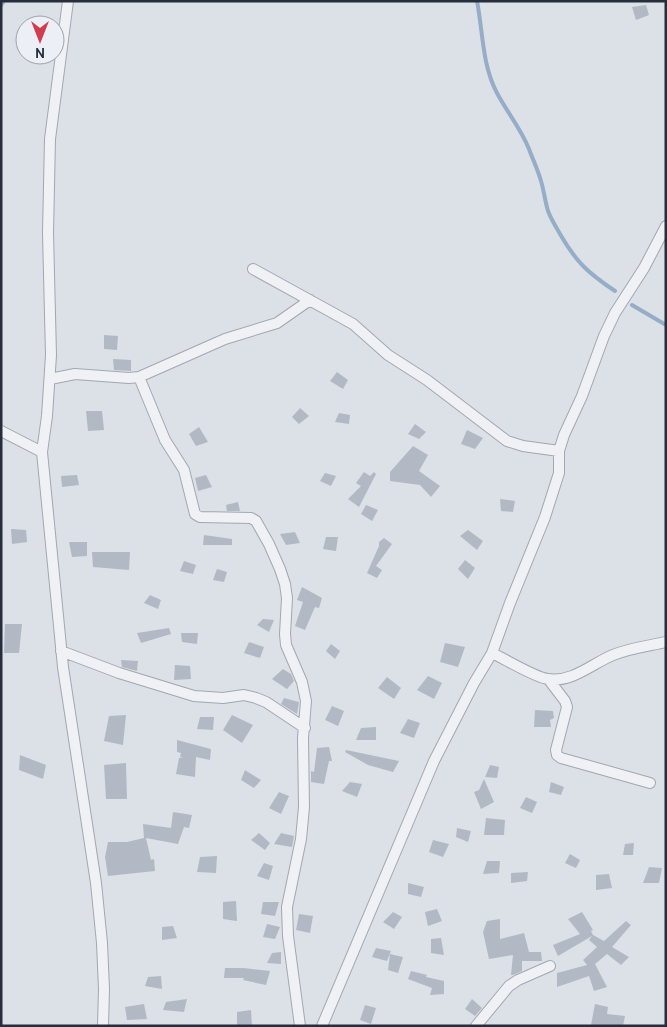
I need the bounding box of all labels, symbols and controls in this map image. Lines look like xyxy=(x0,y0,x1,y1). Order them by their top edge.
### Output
north arrow xyxy=(15,15,65,65)
text: N xyxy=(35,44,45,62)

